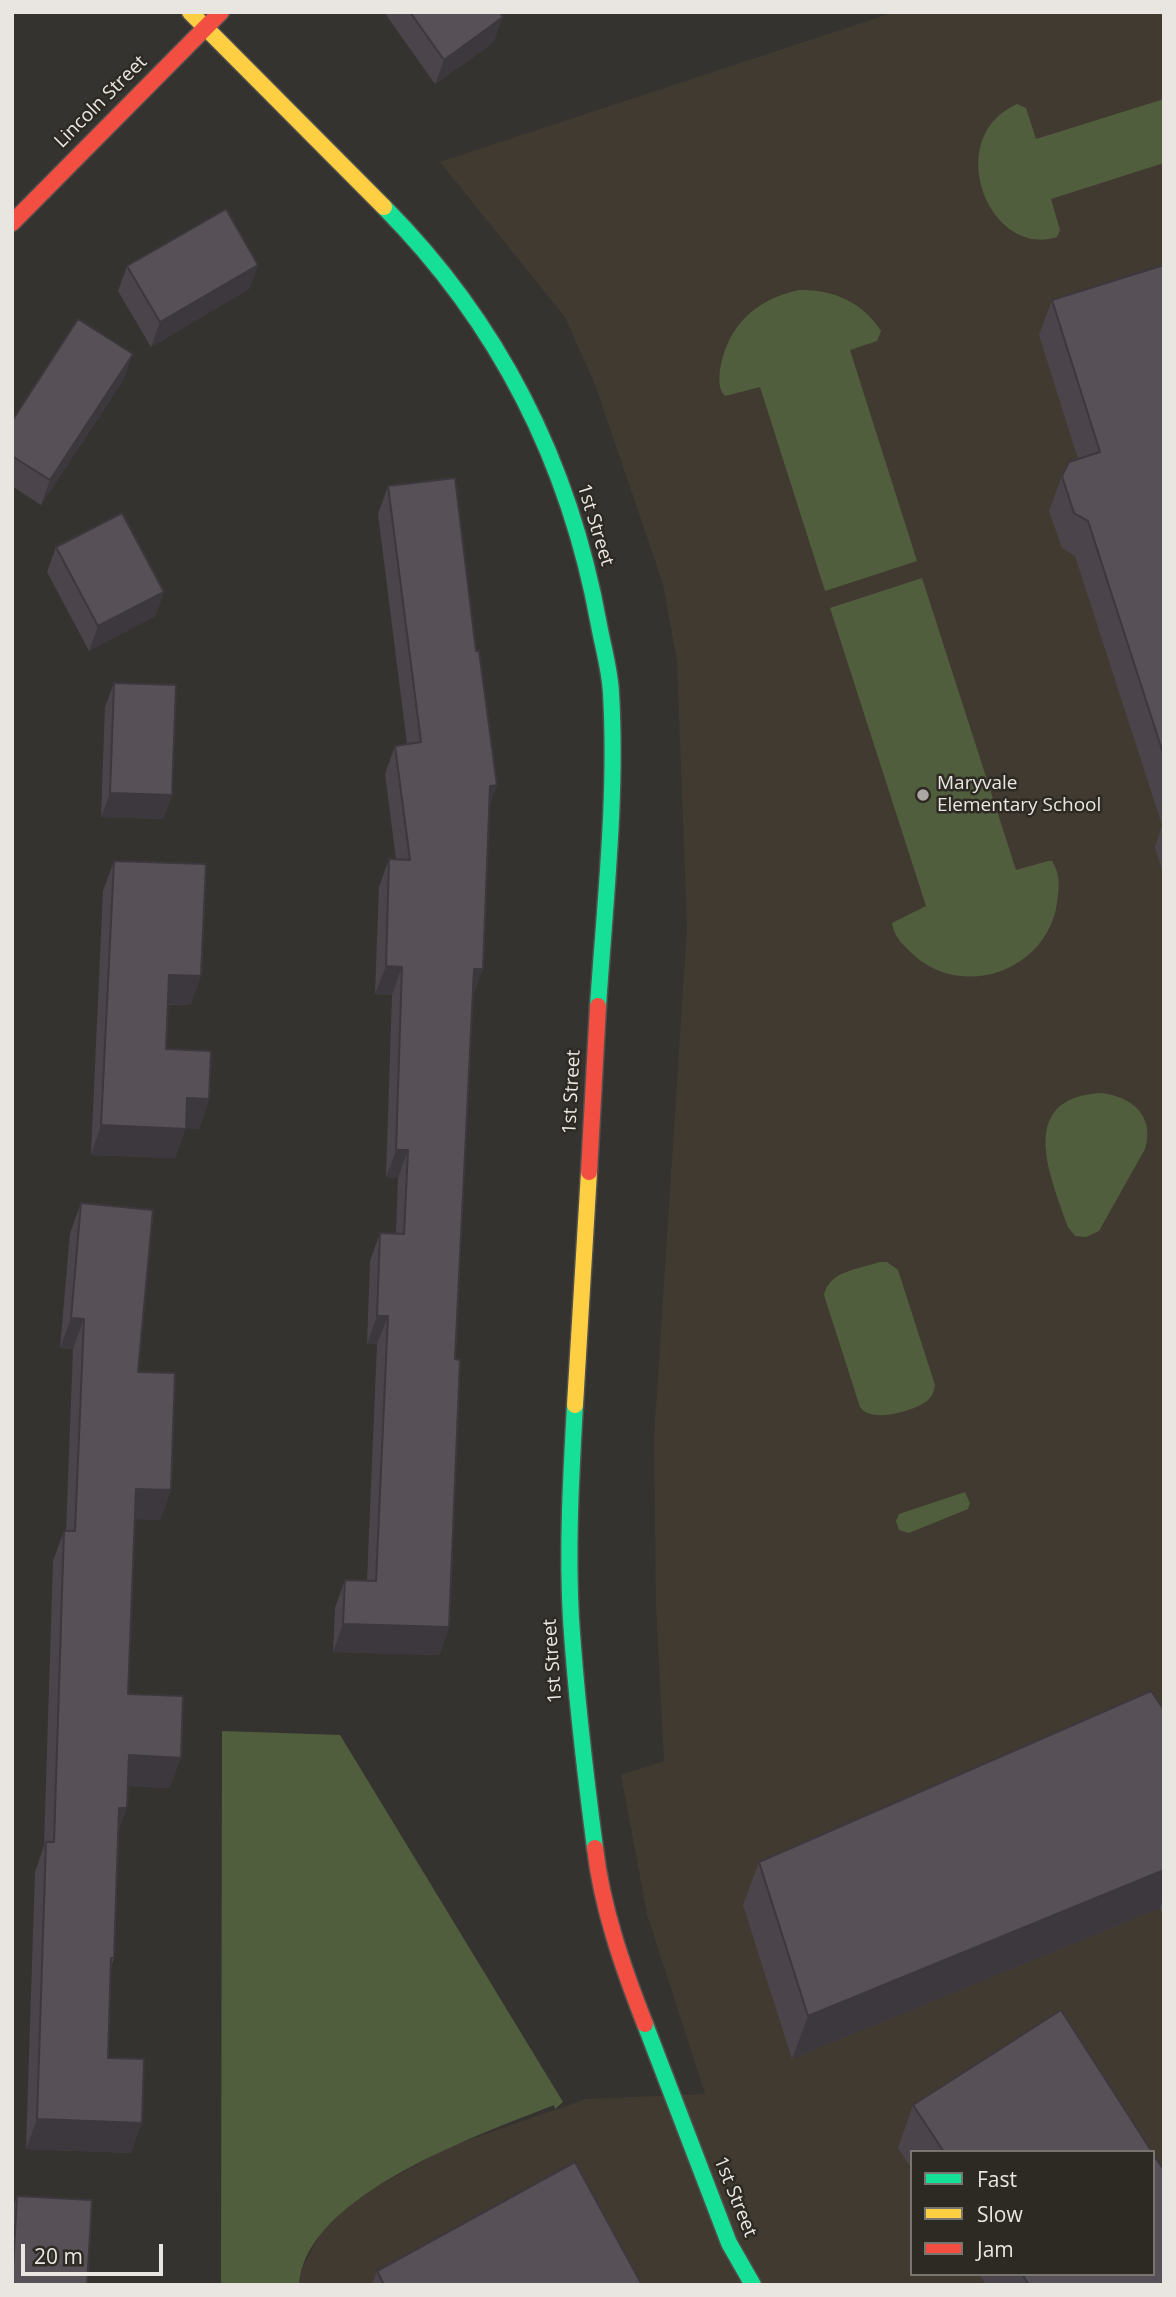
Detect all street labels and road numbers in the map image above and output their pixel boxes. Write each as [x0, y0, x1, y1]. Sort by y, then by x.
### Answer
street label: Lincoln Street [50, 51, 152, 153]
street label: 1st Street [572, 481, 618, 569]
street label: 1st Street [558, 1049, 586, 1135]
street label: 1st Street [539, 1618, 567, 1704]
street label: 1st Street [709, 2153, 761, 2241]

